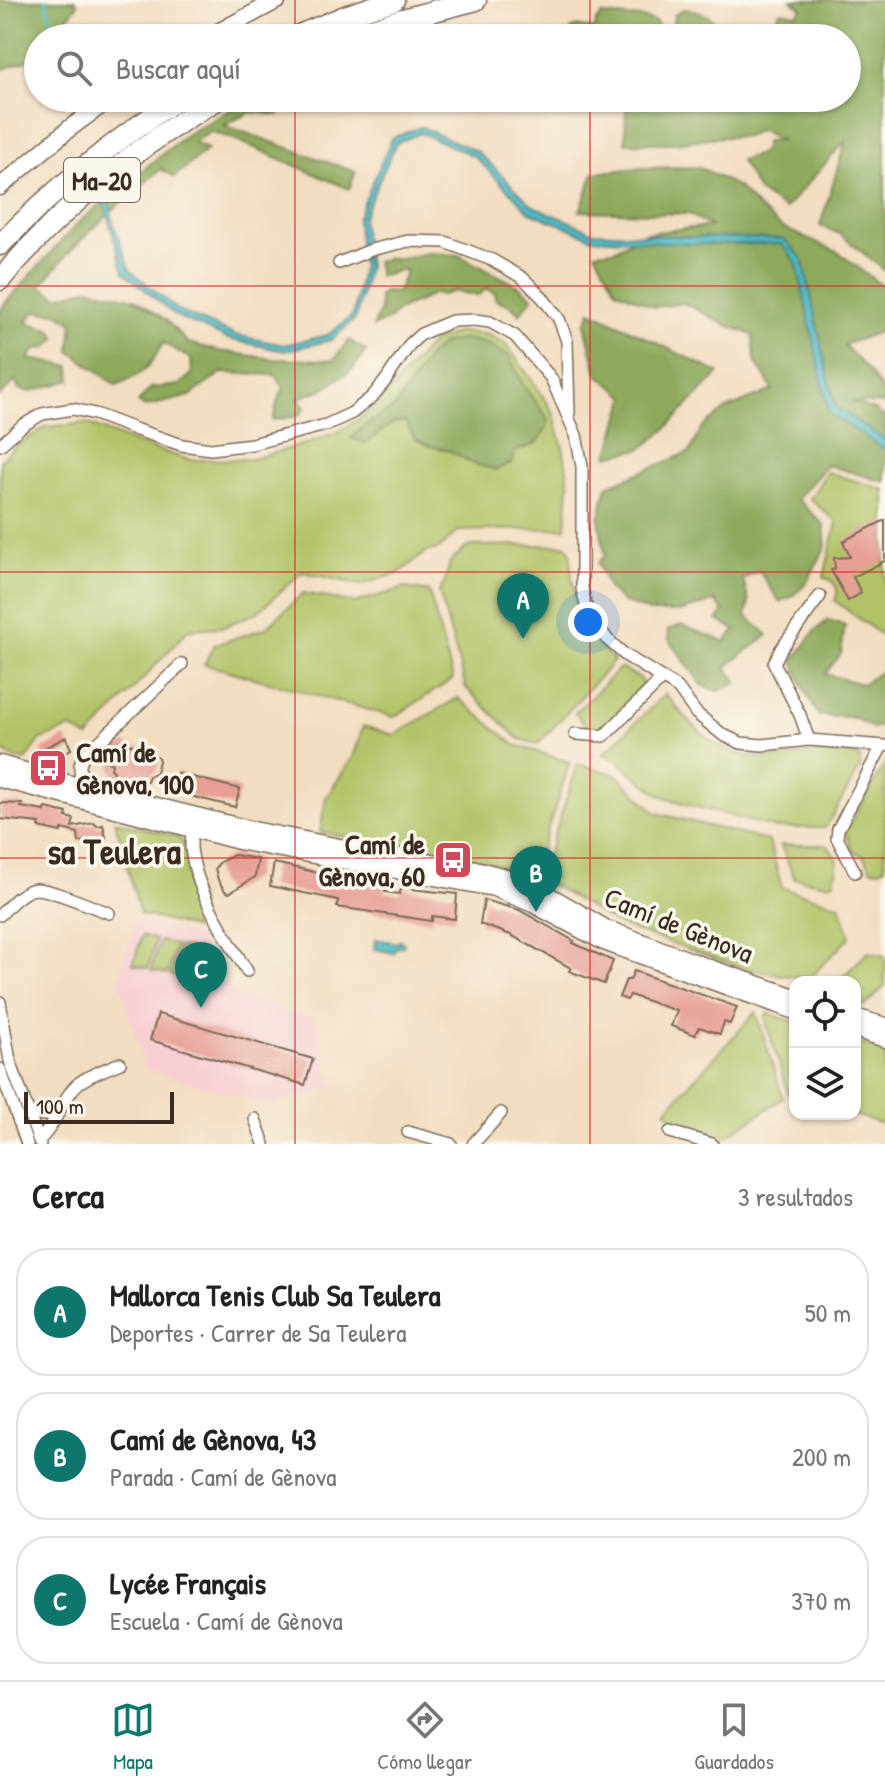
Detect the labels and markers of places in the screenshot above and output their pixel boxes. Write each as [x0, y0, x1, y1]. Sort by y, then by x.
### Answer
pin: A [497, 573, 549, 639]
place label: Camí de Gènova, 100 [76, 733, 195, 803]
bus stop icon: Camí de Gènova, 100 [27, 747, 69, 789]
place label: Camí de Gènova, 60 [318, 825, 426, 895]
bus stop icon: Camí de Gènova, 60 [432, 839, 474, 881]
pin: B [510, 846, 562, 912]
pin: C [175, 942, 227, 1008]

